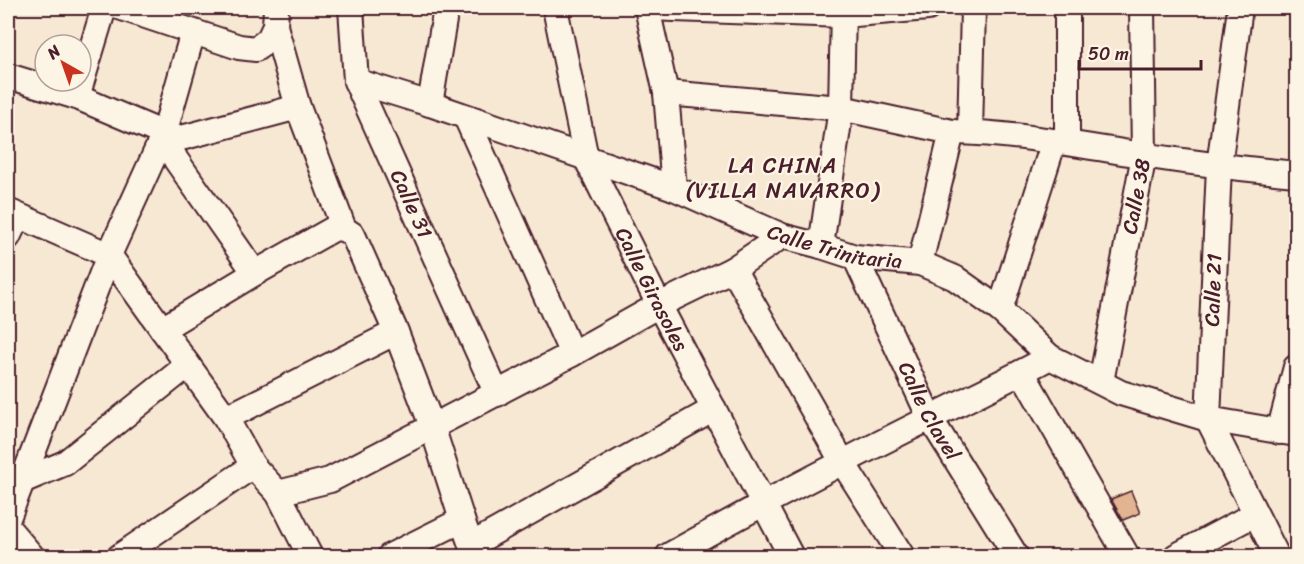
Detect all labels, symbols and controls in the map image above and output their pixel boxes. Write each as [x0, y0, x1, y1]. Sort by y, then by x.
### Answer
north arrow [33, 33, 93, 93]
scale bar [1079, 33, 1200, 71]
text: N [39, 37, 68, 67]
text: 50 m [1088, 38, 1129, 70]
district label: LA CHINA (VILLA NAVARRO) [685, 146, 881, 210]
street label: Calle 38 [1110, 155, 1162, 237]
street label: Calle 31 [379, 163, 444, 245]
street label: Calle Trinitaria [761, 213, 904, 280]
street label: Calle Girasoles [604, 221, 699, 359]
street label: Calle 21 [1193, 253, 1233, 327]
street label: Calle Clavel [887, 355, 972, 469]

